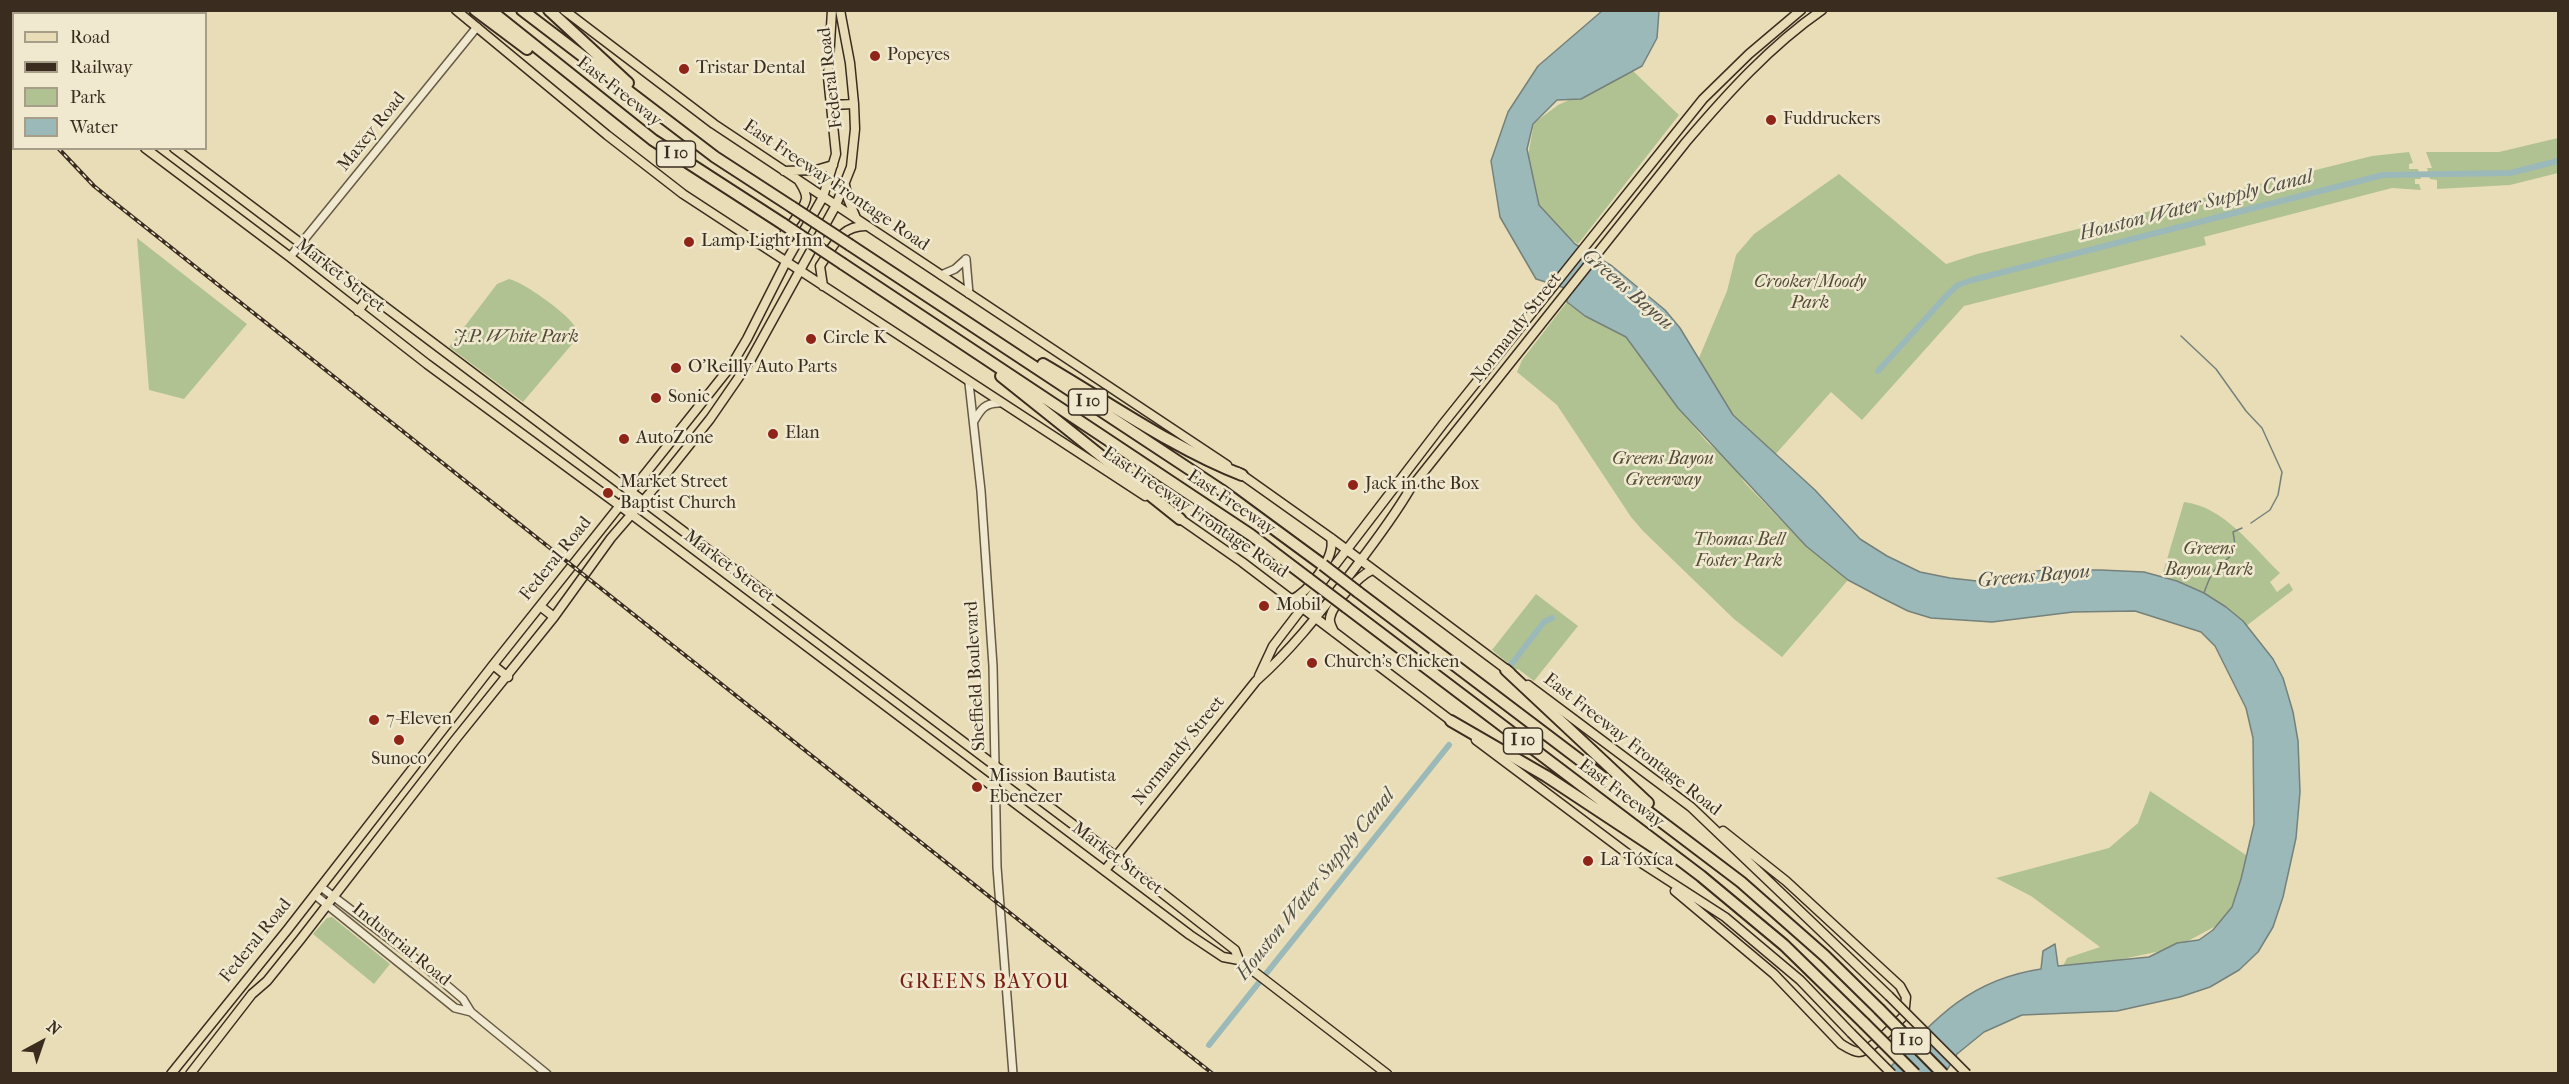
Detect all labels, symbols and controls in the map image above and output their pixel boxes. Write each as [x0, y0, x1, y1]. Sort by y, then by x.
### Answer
legend [12, 12, 207, 150]
street label: Federal Road [814, 26, 848, 130]
text: Road [70, 27, 110, 48]
place label: Popeyes [887, 45, 950, 67]
marker: Popeyes [868, 49, 882, 63]
street label: East Freeway [572, 52, 666, 132]
text: Railway [70, 57, 133, 78]
place label: Tristar Dental [696, 58, 805, 80]
marker: Tristar Dental [677, 62, 691, 76]
text: Park [70, 87, 106, 108]
street label: Maxey Road [333, 88, 411, 176]
place label: Fuddruckers [1783, 109, 1880, 131]
marker: Fuddruckers [1764, 113, 1778, 127]
street label: East Freeway Frontage Road [739, 116, 933, 256]
text: Water [70, 117, 118, 138]
road number: I 10 [656, 141, 696, 167]
water label: Houston Water Supply Canal [2077, 165, 2315, 247]
place label: Lamp Light Inn [701, 231, 823, 253]
street label: Market Street [291, 234, 389, 318]
marker: Lamp Light Inn [682, 235, 696, 249]
water label: Greens Bayou [1576, 244, 1678, 336]
street label: Normandy Street [1467, 268, 1567, 388]
park label: Crooker/Moody Park [1754, 272, 1866, 314]
park label: J.P. White Park [453, 327, 579, 349]
place label: Circle K [823, 328, 886, 350]
marker: Circle K [804, 332, 818, 346]
place label: O'Reilly Auto Parts [688, 357, 837, 379]
marker: O'Reilly Auto Parts [669, 361, 683, 375]
place label: Sonic [668, 387, 710, 409]
road number: I 10 [1068, 389, 1108, 415]
marker: Sonic [649, 391, 663, 405]
place label: Elan [785, 423, 820, 445]
marker: Elan [766, 427, 780, 441]
place label: AutoZone [636, 428, 713, 450]
marker: AutoZone [617, 432, 631, 446]
street label: East Freeway Frontage Road [1098, 443, 1292, 583]
park label: Greens Bayou Greenway [1612, 449, 1714, 492]
street label: East Freeway [1183, 466, 1279, 540]
place label: Market Street Baptist Church [620, 472, 736, 514]
place label: Jack in the Box [1365, 474, 1479, 496]
marker: Jack in the Box [1346, 478, 1360, 492]
marker: Market Street Baptist Church [601, 486, 615, 500]
street label: Federal Road [515, 513, 597, 605]
street label: Market Street [679, 526, 779, 608]
park label: Thomas Bell Foster Park [1693, 530, 1785, 572]
park label: Greens Bayou Park [2165, 539, 2253, 582]
water label: Greens Bayou [1977, 560, 2091, 594]
place label: Mobil [1276, 595, 1321, 617]
marker: Mobil [1257, 599, 1271, 613]
street label: Sheffield Boulevard [961, 600, 991, 752]
place label: Church's Chicken [1324, 652, 1460, 674]
marker: Church's Chicken [1305, 656, 1319, 670]
street label: East Freeway Frontage Road [1539, 669, 1725, 821]
street label: Normandy Street [1128, 692, 1230, 810]
place label: 7-Eleven [386, 709, 452, 731]
marker: 7-Eleven [367, 713, 381, 727]
road number: I 10 [1504, 728, 1543, 754]
marker: Sunoco [392, 733, 406, 747]
place label: Sunoco [371, 749, 427, 771]
street label: East Freeway [1574, 755, 1668, 833]
place label: Mission Bautista Ebenezer [989, 766, 1116, 808]
marker: Mission Bautista Ebenezer [970, 780, 984, 794]
water label: Houston Water Supply Canal [1231, 785, 1401, 985]
street label: Market Street [1067, 818, 1167, 900]
place label: La Tóxíca [1600, 850, 1673, 872]
marker: La Tóxíca [1581, 854, 1595, 868]
street label: Federal Road [215, 895, 297, 987]
street label: Industrial Road [347, 899, 455, 991]
district label: GREENS BAYOU [900, 971, 1070, 995]
north arrow [12, 1012, 72, 1072]
text: N [43, 1017, 65, 1039]
road number: I 10 [1892, 1028, 1930, 1054]

